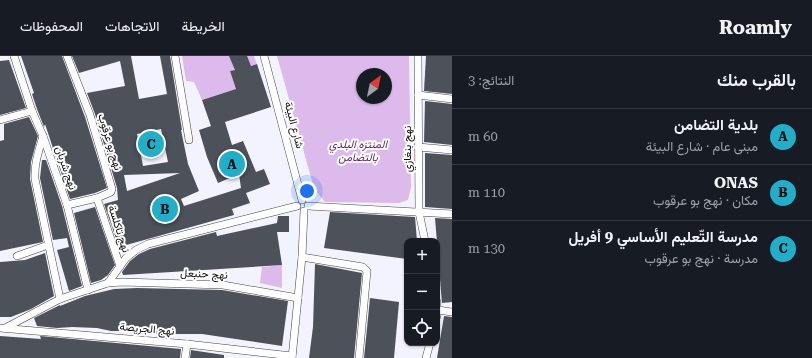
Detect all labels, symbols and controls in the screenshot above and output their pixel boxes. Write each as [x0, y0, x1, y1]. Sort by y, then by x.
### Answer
text: Roamly [719, 16, 792, 39]
text: المحفوظات [20, 18, 83, 34]
text: الاتجاهات [105, 18, 159, 34]
text: الخريطة [181, 18, 225, 34]
north arrow [356, 68, 392, 104]
text: بالقرب منك [717, 70, 796, 90]
text: النتائج: 3 [468, 73, 514, 88]
street label: شارع البيئة [281, 100, 307, 150]
street label: نهج بو عرقوب [94, 112, 125, 172]
text: بلدية التضامن [674, 116, 758, 134]
street label: نهج بنغازي [401, 126, 417, 172]
pin: C [138, 129, 164, 159]
text: 60 m [468, 129, 498, 144]
text: A [778, 129, 788, 144]
park label: المنتزه البلدي بالتضامن [329, 138, 388, 164]
text: مبنى عام · شارع البيئة [646, 139, 758, 154]
street label: نهج شربان [52, 145, 80, 192]
pin: A [219, 149, 245, 179]
text: ONAS [714, 174, 758, 192]
your location [297, 181, 317, 201]
text: 110 m [468, 185, 505, 200]
text: B [778, 185, 788, 200]
text: مكان · نهج بو عرقوب [653, 193, 758, 208]
pin: B [152, 194, 178, 224]
street label: نهج تاكلسة [104, 204, 133, 255]
text: مدرسة التّعليم الأساسي 9 أفريل [569, 228, 758, 246]
map controls [404, 238, 440, 346]
button: + [404, 238, 440, 274]
text: 130 m [468, 241, 505, 256]
text: C [778, 241, 788, 256]
text: مدرسة · نهج بو عرقوب [645, 251, 758, 266]
street label: نهج حنبعل [180, 266, 228, 283]
button: − [404, 274, 440, 310]
button: locate [404, 310, 440, 346]
street label: نهج الجريصة [119, 320, 175, 339]

